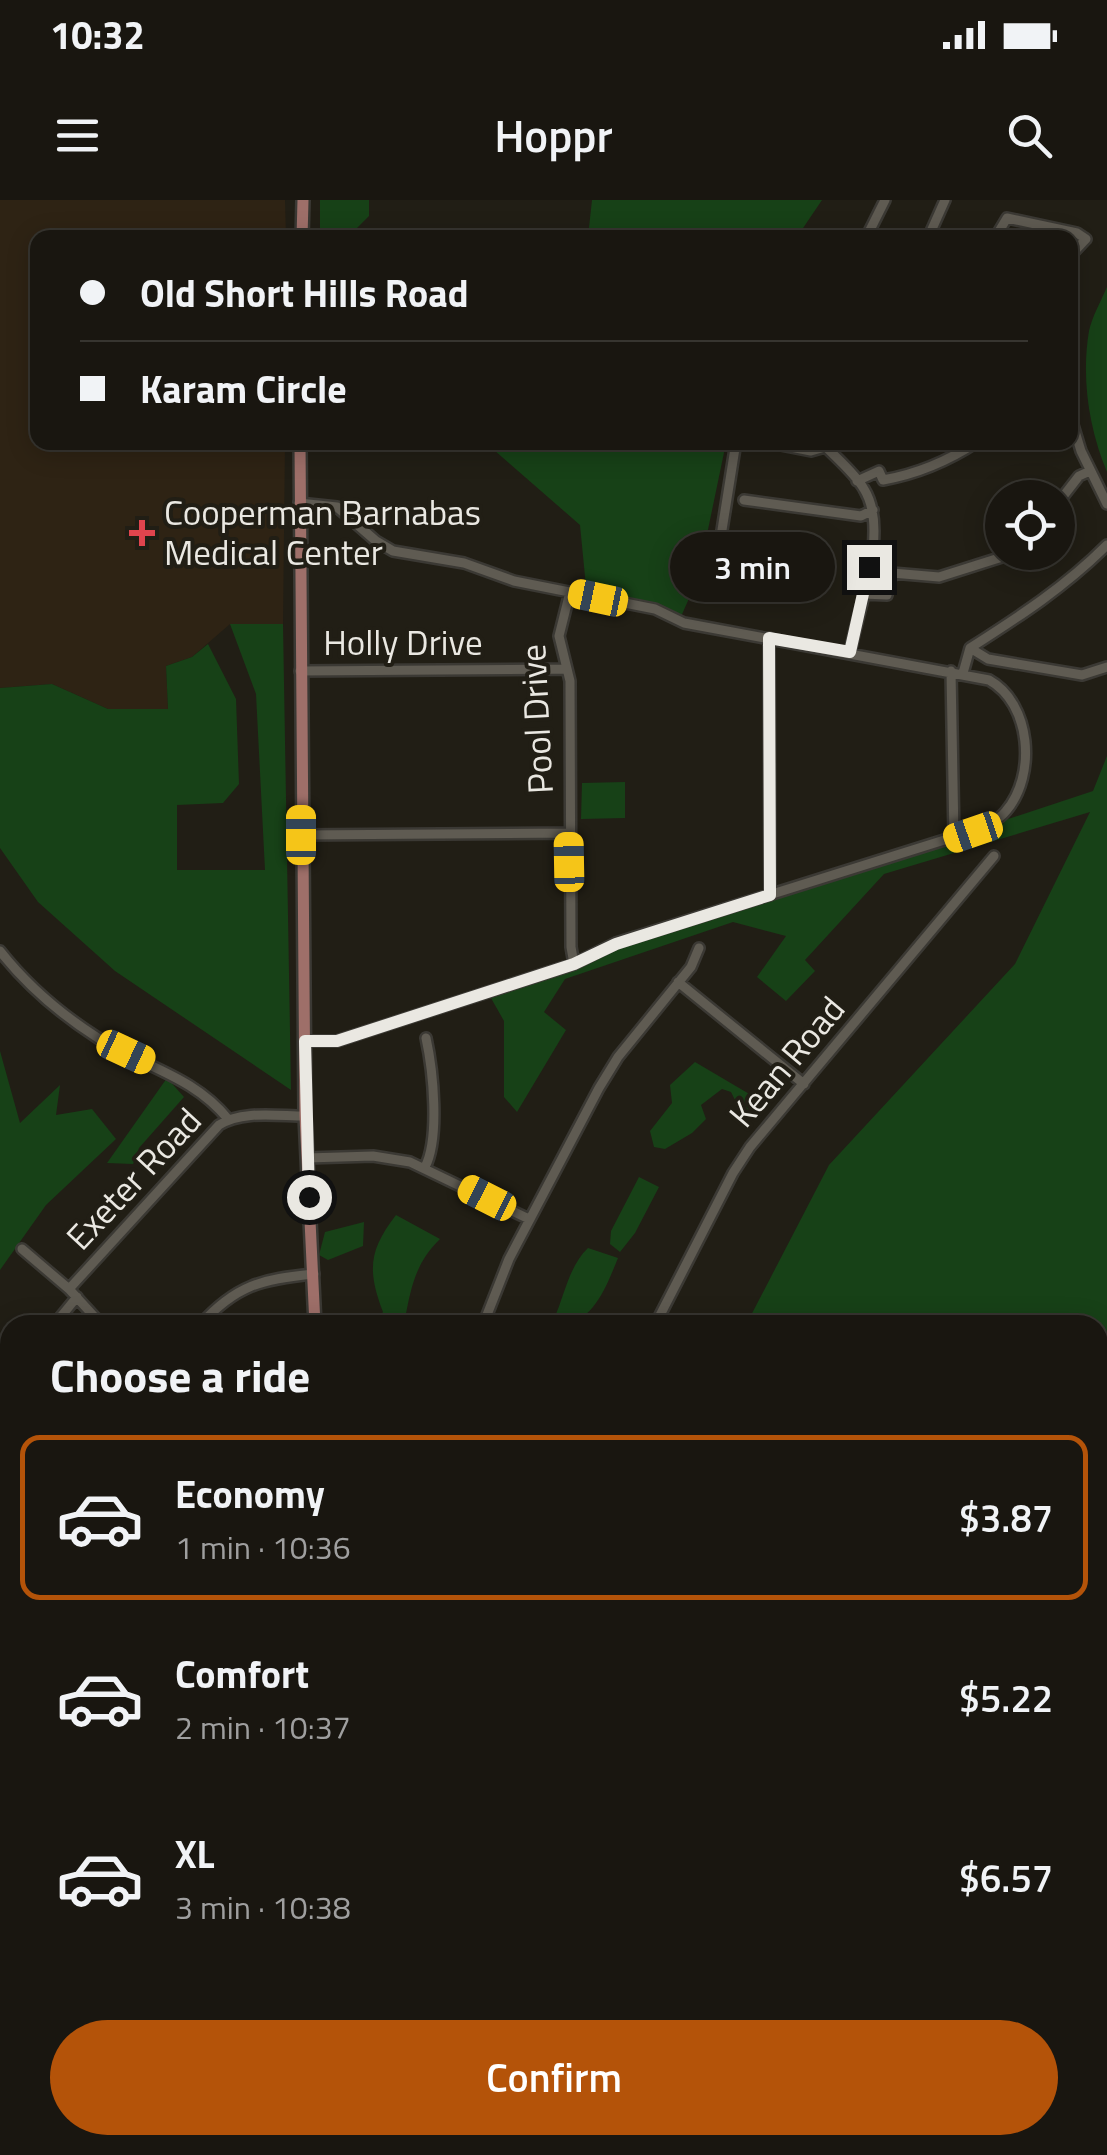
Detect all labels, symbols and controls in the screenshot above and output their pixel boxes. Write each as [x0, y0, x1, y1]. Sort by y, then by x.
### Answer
text: 10:32 [50, 6, 145, 64]
text: Hoppr [494, 101, 613, 169]
icon: menu [50, 108, 105, 163]
icon: search [1002, 108, 1057, 163]
text: Old Short Hills Road [140, 264, 469, 322]
text: Karam Circle [140, 360, 347, 418]
map controls [985, 480, 1075, 570]
button: locate [985, 480, 1075, 570]
place label: Cooperman Barnabas Medical Center [164, 485, 481, 579]
marker: Cooperman Barnabas Medical Center [129, 520, 155, 546]
callout: 3 min [669, 532, 834, 602]
text: 3 min [714, 543, 791, 591]
route end [847, 545, 892, 590]
car [566, 577, 630, 619]
street label: Holly Drive [323, 615, 483, 669]
street label: Pool Drive [505, 643, 567, 795]
car [286, 805, 316, 865]
car [940, 808, 1006, 856]
car [553, 832, 585, 892]
street label: Kean Road [715, 984, 857, 1139]
car [92, 1026, 160, 1078]
street label: Exeter Road [53, 1095, 214, 1262]
car [453, 1171, 521, 1225]
route start [287, 1175, 332, 1220]
text: Choose a ride [50, 1341, 310, 1409]
text: Economy [175, 1465, 325, 1523]
icon: car [55, 1473, 145, 1563]
text: $3.87 [959, 1489, 1053, 1547]
text: 1 min · 10:36 [175, 1523, 351, 1571]
text: Comfort [175, 1645, 309, 1703]
icon: car [55, 1653, 145, 1743]
text: $5.22 [959, 1669, 1053, 1727]
text: 2 min · 10:37 [175, 1703, 351, 1751]
text: XL [175, 1825, 215, 1883]
icon: car [55, 1833, 145, 1923]
text: $6.57 [959, 1849, 1053, 1907]
text: 3 min · 10:38 [175, 1883, 351, 1931]
button: Confirm [50, 2020, 1058, 2135]

